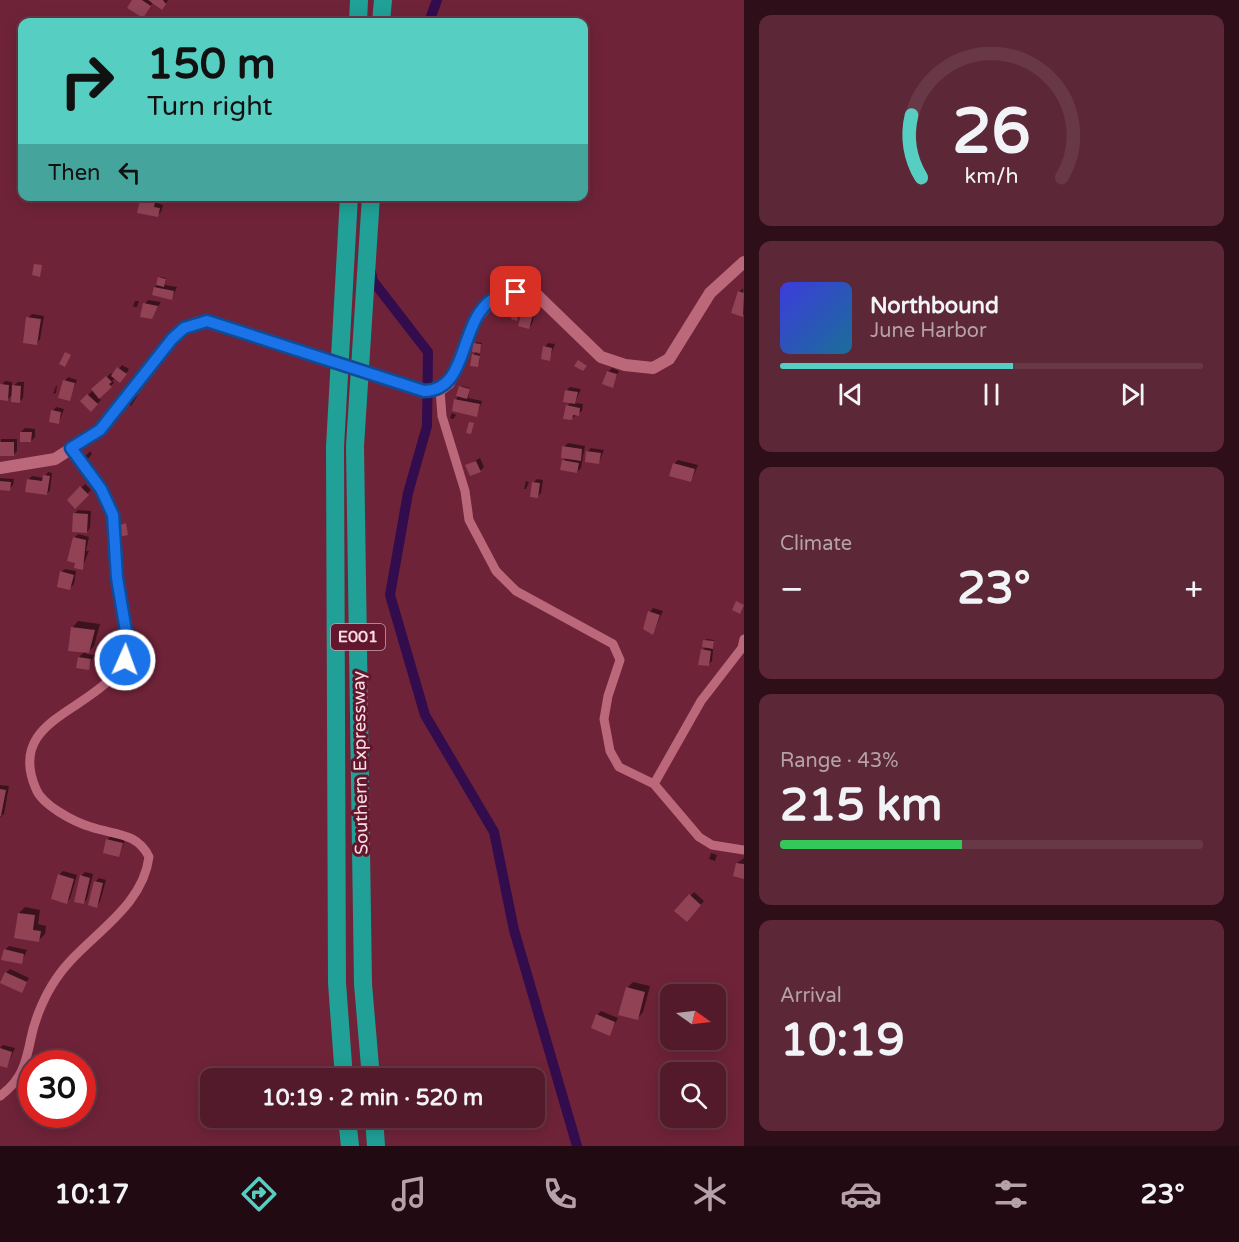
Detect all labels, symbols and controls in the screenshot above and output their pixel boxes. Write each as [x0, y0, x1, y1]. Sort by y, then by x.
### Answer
text: 150 m [147, 39, 276, 90]
icon: right [48, 42, 126, 120]
text: Turn right [147, 90, 273, 123]
text: 26 [952, 95, 1031, 170]
icon: left [113, 156, 146, 189]
text: Then [48, 160, 101, 186]
text: km/h [965, 163, 1018, 189]
pin [490, 266, 541, 317]
icon: arrive [499, 275, 532, 308]
text: Northbound [870, 293, 999, 319]
text: June Harbor [870, 319, 987, 343]
icon: previous [834, 378, 867, 411]
icon: pause [975, 378, 1008, 411]
icon: next [1116, 378, 1149, 411]
text: Climate [780, 532, 852, 556]
text: 23° [957, 562, 1031, 616]
text: − [780, 570, 804, 609]
text: + [1184, 570, 1203, 609]
road number: E001 [331, 624, 385, 650]
position arrow [93, 628, 157, 692]
street label: Southern Expressway [347, 671, 373, 855]
text: Range · 43% [780, 749, 899, 773]
text: 215 km [780, 779, 942, 833]
north arrow [660, 984, 726, 1050]
map controls [660, 984, 726, 1128]
text: Arrival [780, 984, 842, 1008]
text: 10:19 [780, 1014, 905, 1068]
speed limit sign: 30 [18, 1050, 96, 1128]
button: search [660, 1062, 726, 1128]
text: 10:19 · 2 min · 520 m [262, 1085, 483, 1111]
icon: directions [238, 1173, 280, 1215]
icon: music [388, 1173, 430, 1215]
icon: phone [539, 1173, 581, 1215]
icon: climate [689, 1173, 731, 1215]
icon: car [840, 1173, 882, 1215]
icon: filters [990, 1173, 1032, 1215]
text: 10:17 [54, 1178, 129, 1211]
text: 23° [1141, 1178, 1185, 1211]

